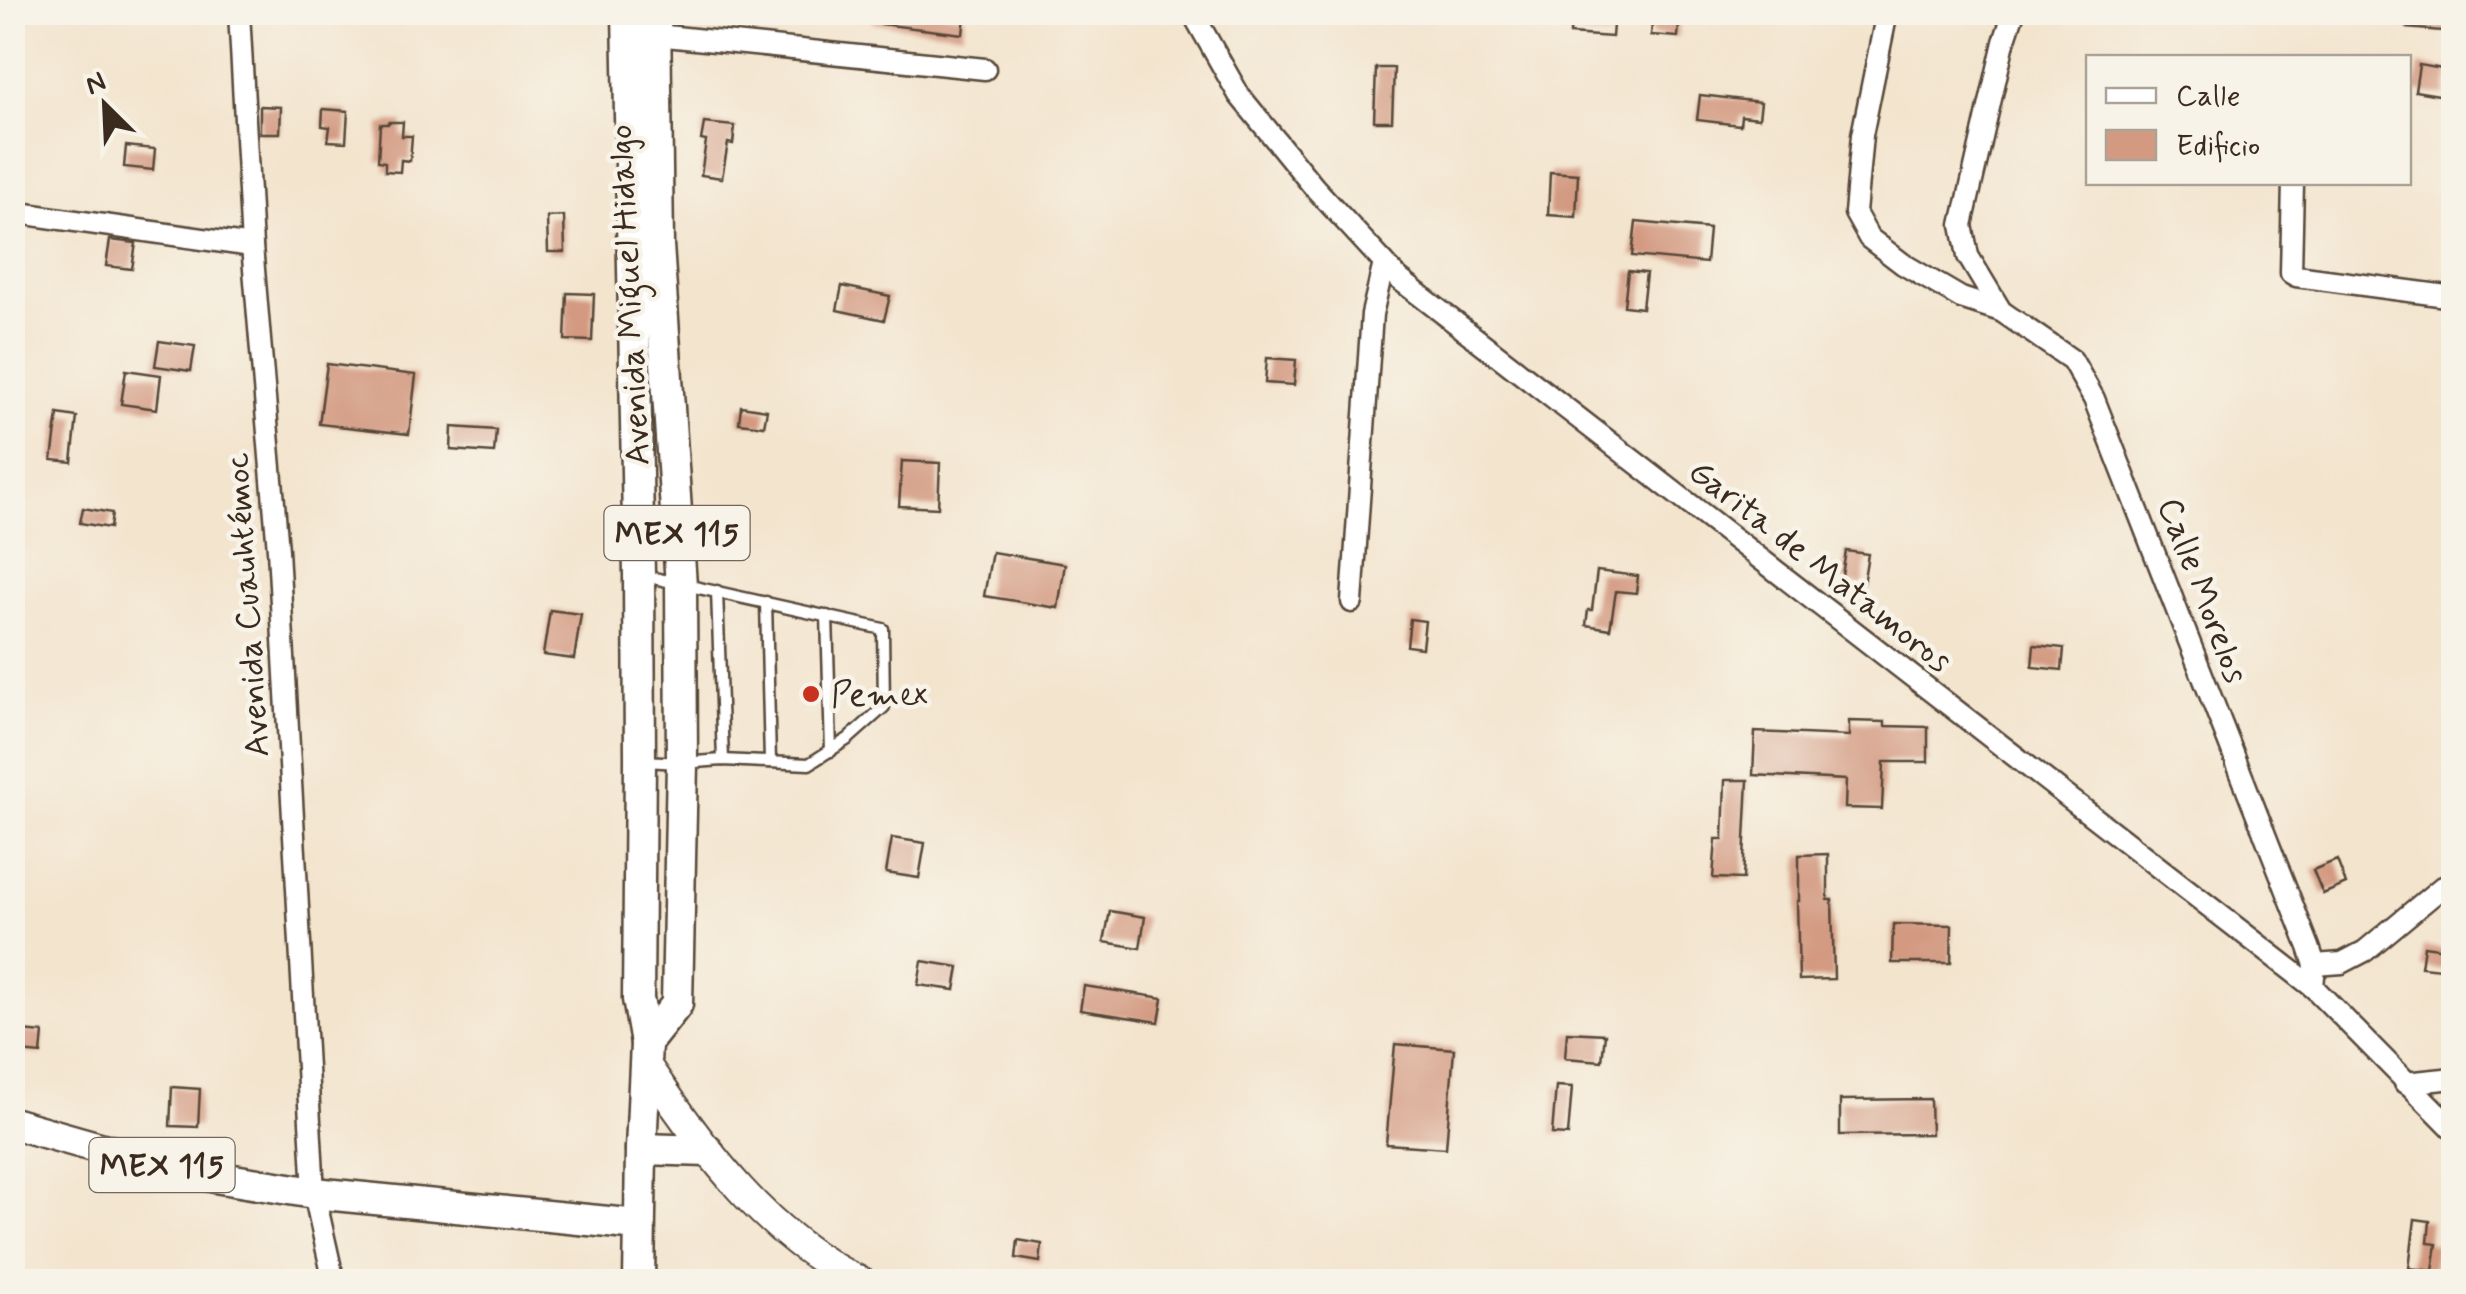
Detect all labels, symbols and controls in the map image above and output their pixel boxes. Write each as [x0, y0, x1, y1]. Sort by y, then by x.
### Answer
north arrow [55, 55, 155, 155]
legend [2086, 55, 2411, 185]
text: N [80, 64, 112, 105]
text: Calle [2176, 77, 2241, 116]
street label: Avenida Miguel Hidalgo [598, 123, 666, 467]
text: Edificio [2176, 127, 2260, 166]
street label: Garita de Matamoros [1678, 449, 1961, 684]
street label: Avenida Cuauhtémoc [214, 451, 282, 759]
street label: Calle Morelos [2146, 491, 2259, 690]
road number: MEX 115 [604, 506, 750, 560]
place label: Pemex [831, 673, 928, 719]
marker: Pemex [800, 683, 822, 705]
road number: MEX 115 [90, 1138, 234, 1192]

